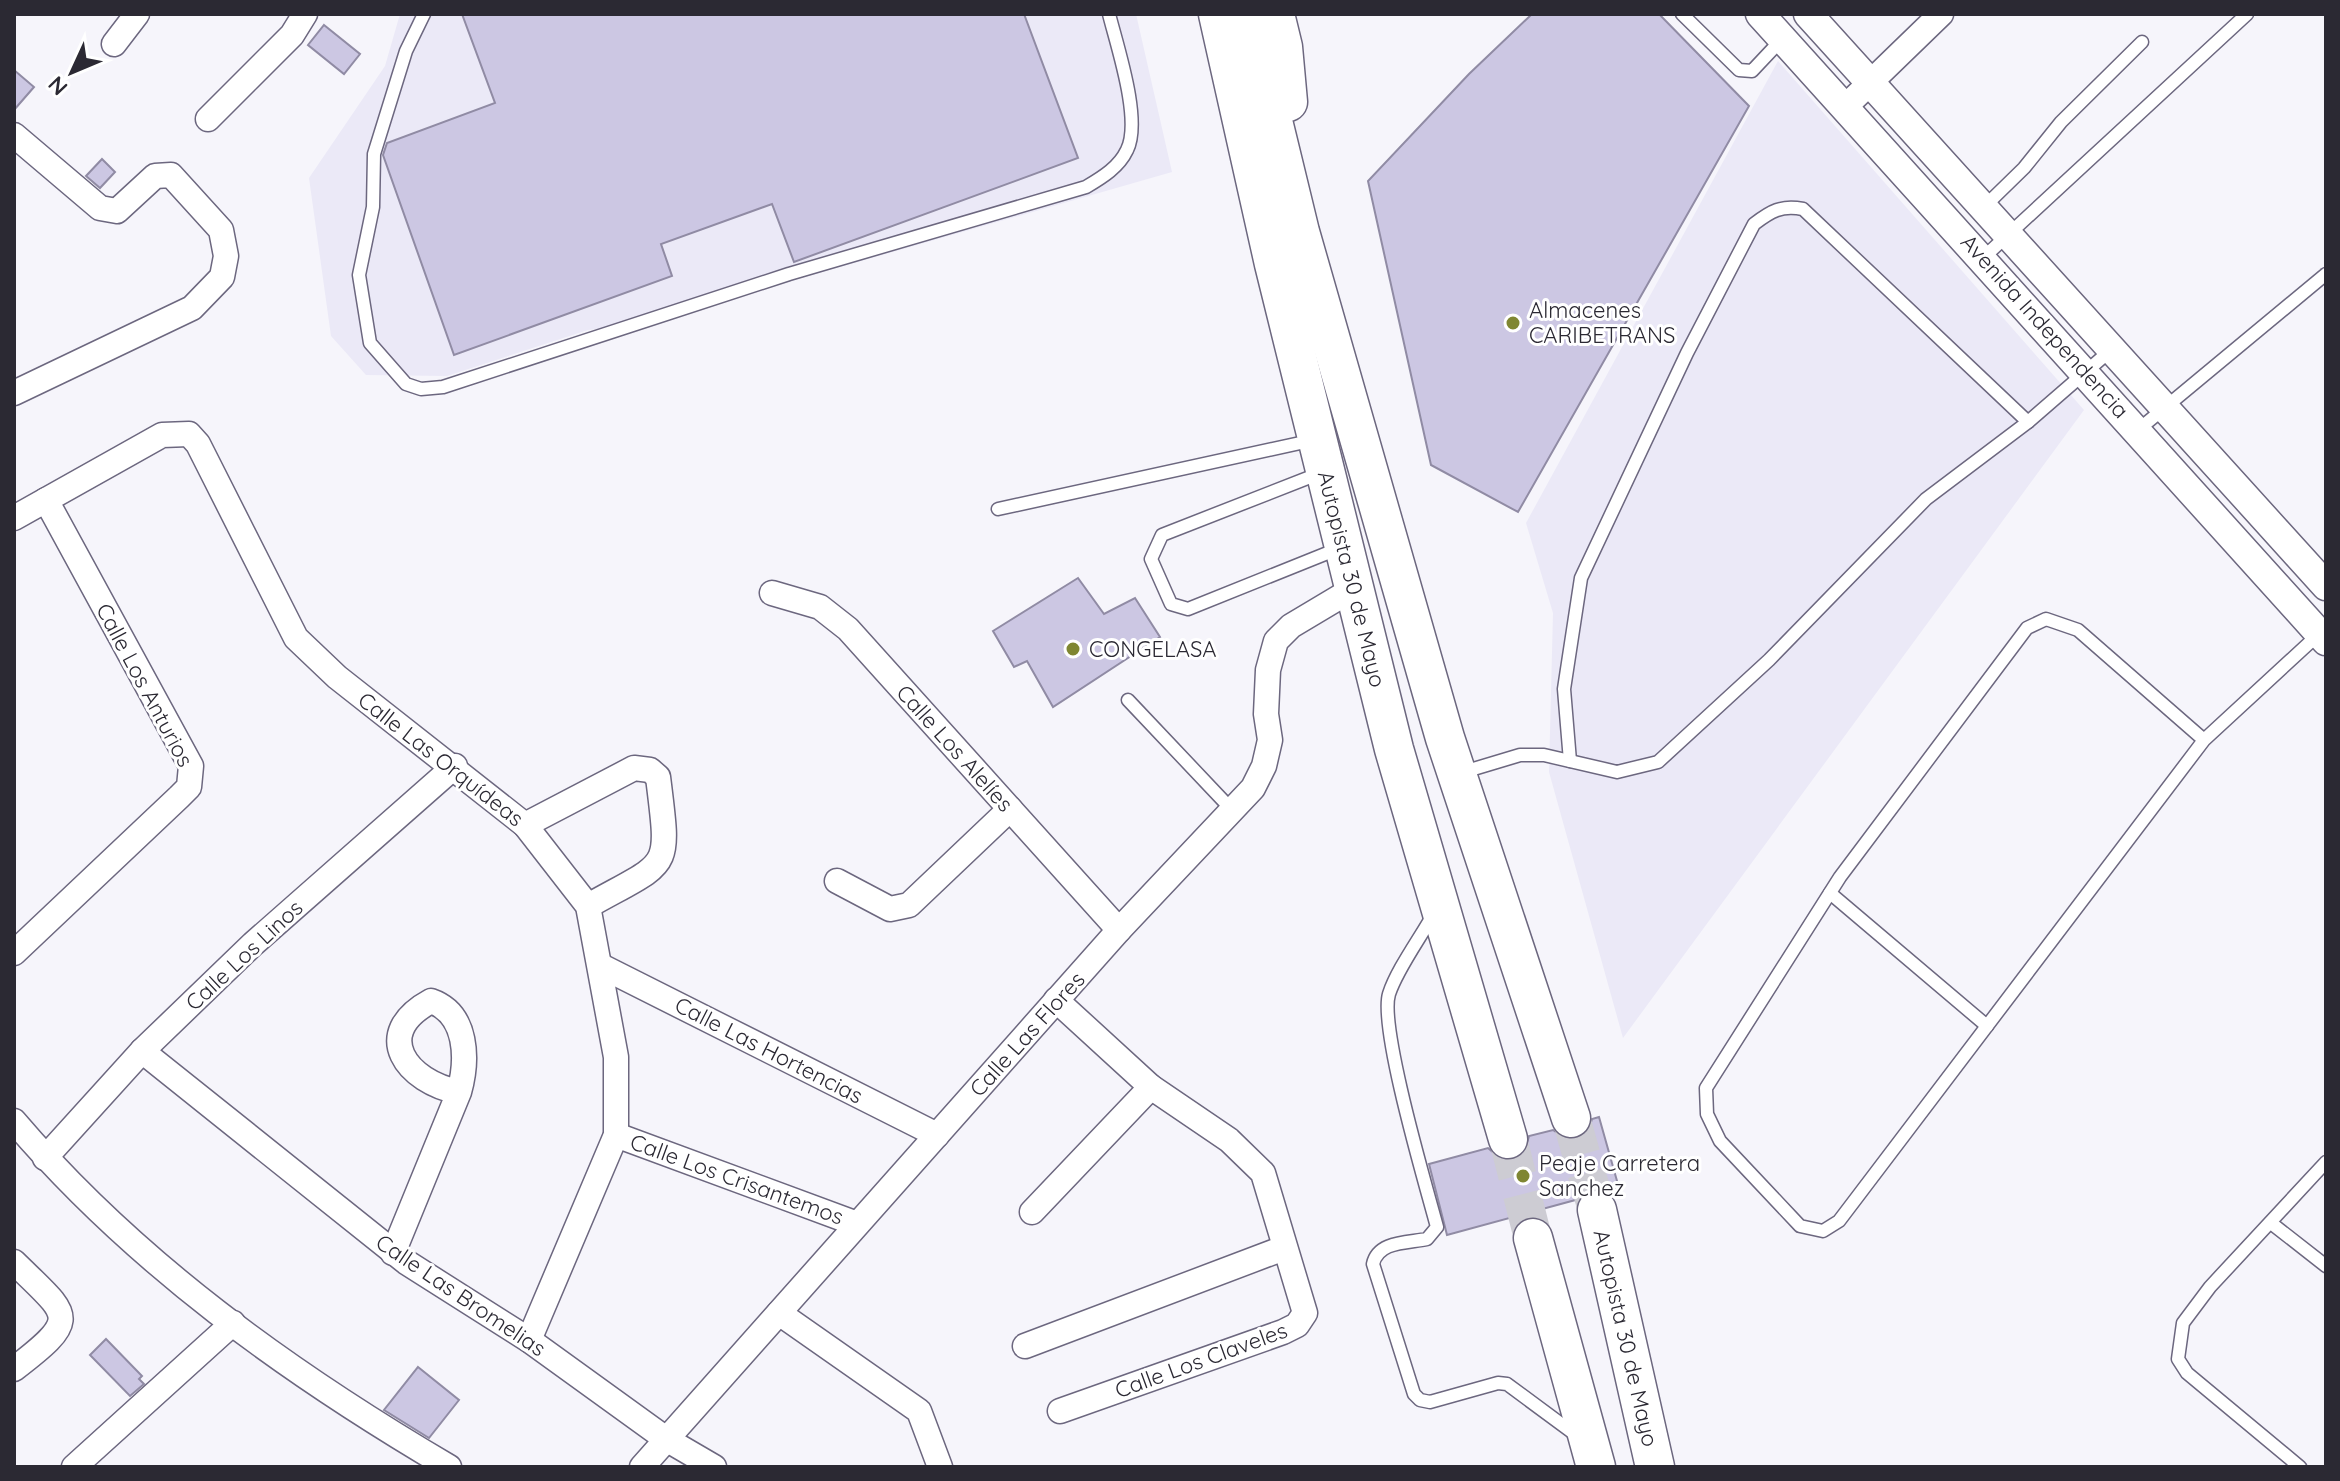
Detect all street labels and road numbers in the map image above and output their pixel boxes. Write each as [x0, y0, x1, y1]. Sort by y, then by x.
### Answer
street label: Avenida Independencia [1955, 228, 2135, 424]
street label: Autopista 30 de Mayo [1312, 468, 1392, 690]
street label: Calle Los Anturios [90, 598, 200, 772]
street label: Calle Los Alelíes [891, 679, 1019, 817]
street label: Calle Las Orquídeas [353, 686, 529, 832]
street label: Calle Los Linos [180, 894, 308, 1016]
street label: Calle Las Flores [963, 966, 1091, 1102]
street label: Calle Las Hortencias [670, 990, 868, 1110]
street label: Calle Los Crisantemos [627, 1127, 847, 1231]
street label: Autopista 30 de Mayo [1587, 1227, 1665, 1449]
street label: Calle Las Bromelias [371, 1228, 551, 1362]
street label: Calle Los Claveles [1111, 1316, 1291, 1404]

